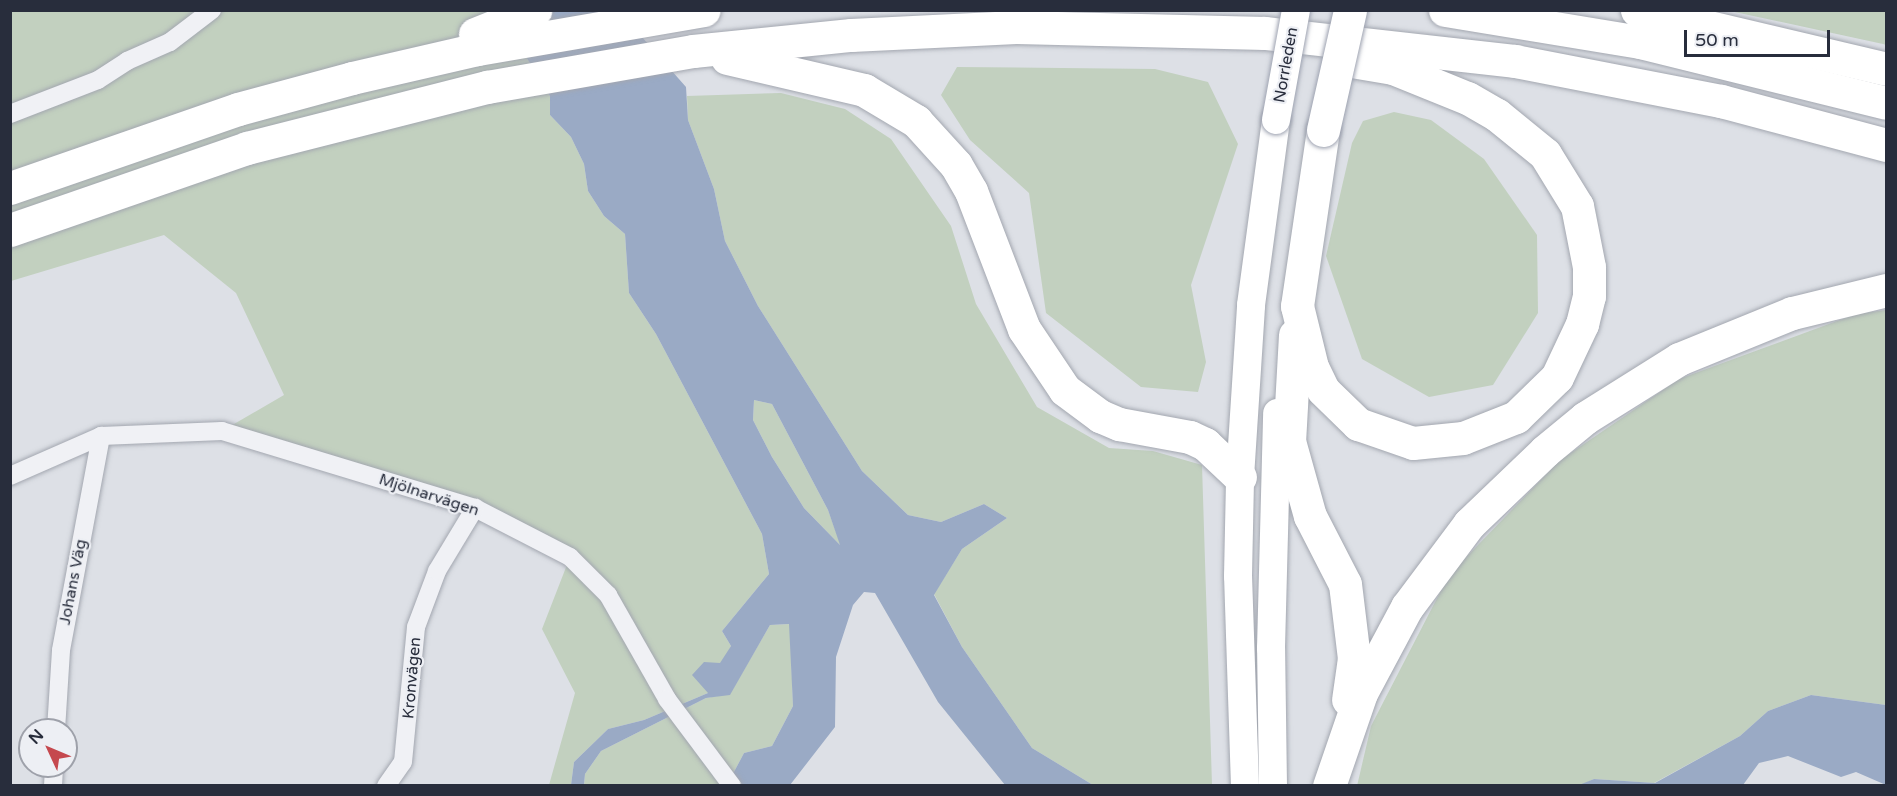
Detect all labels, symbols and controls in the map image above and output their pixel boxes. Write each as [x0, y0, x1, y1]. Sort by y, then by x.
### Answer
scale bar [1687, 18, 1832, 56]
street label: Norrleden [1270, 26, 1302, 104]
text: 50 m [1695, 29, 1739, 51]
street label: Mjölnarvägen [376, 470, 482, 520]
street label: Johans Väg [55, 538, 91, 626]
street label: Kronvägen [399, 636, 425, 720]
north arrow [18, 718, 78, 778]
text: N [25, 725, 48, 748]

